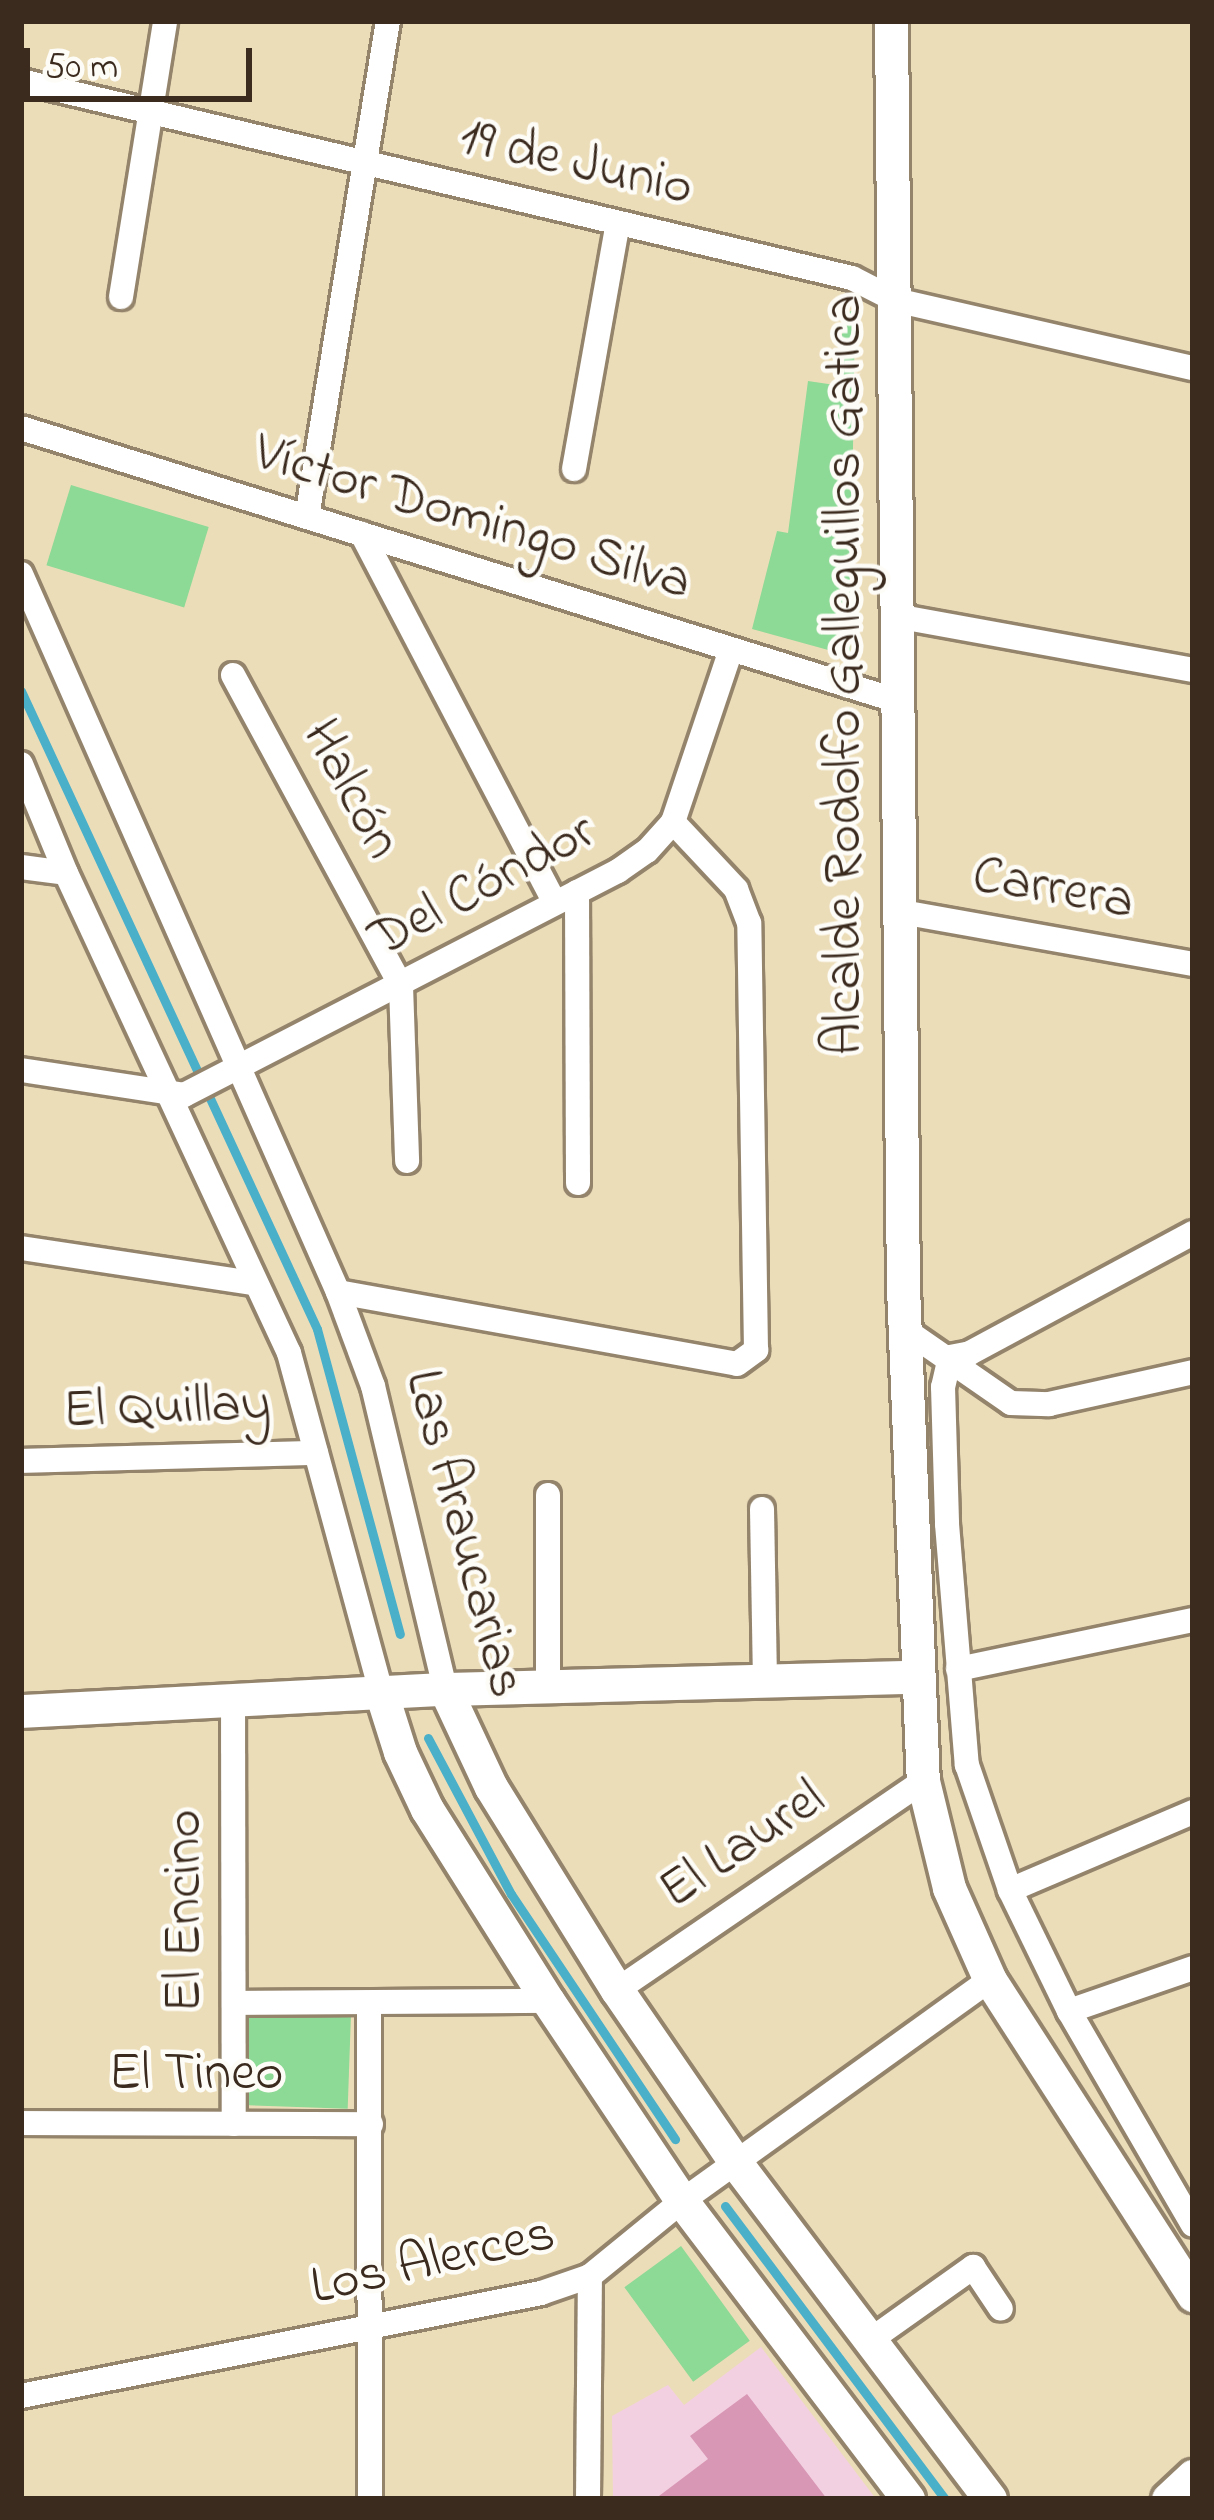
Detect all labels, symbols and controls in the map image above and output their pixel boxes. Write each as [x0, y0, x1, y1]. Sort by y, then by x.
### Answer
scale bar [30, 24, 258, 98]
text: 50 m [45, 42, 118, 95]
street label: 19 de Junio [454, 106, 698, 222]
street label: Alcalde Rodolfo Galleguillos Gatica [814, 294, 878, 1056]
street label: Víctor Domingo Silva [246, 422, 698, 616]
street label: Halcón [287, 709, 413, 871]
street label: Del Cóndor [359, 801, 607, 973]
street label: Carrera [967, 844, 1139, 936]
street label: Las Araucarias [388, 1363, 538, 1705]
street label: El Quillay [62, 1373, 272, 1445]
street label: El Laurel [648, 1767, 838, 1925]
street label: El Encino [154, 1809, 218, 2013]
street label: El Tineo [109, 2043, 283, 2107]
street label: Los Alerces [305, 2203, 561, 2321]

